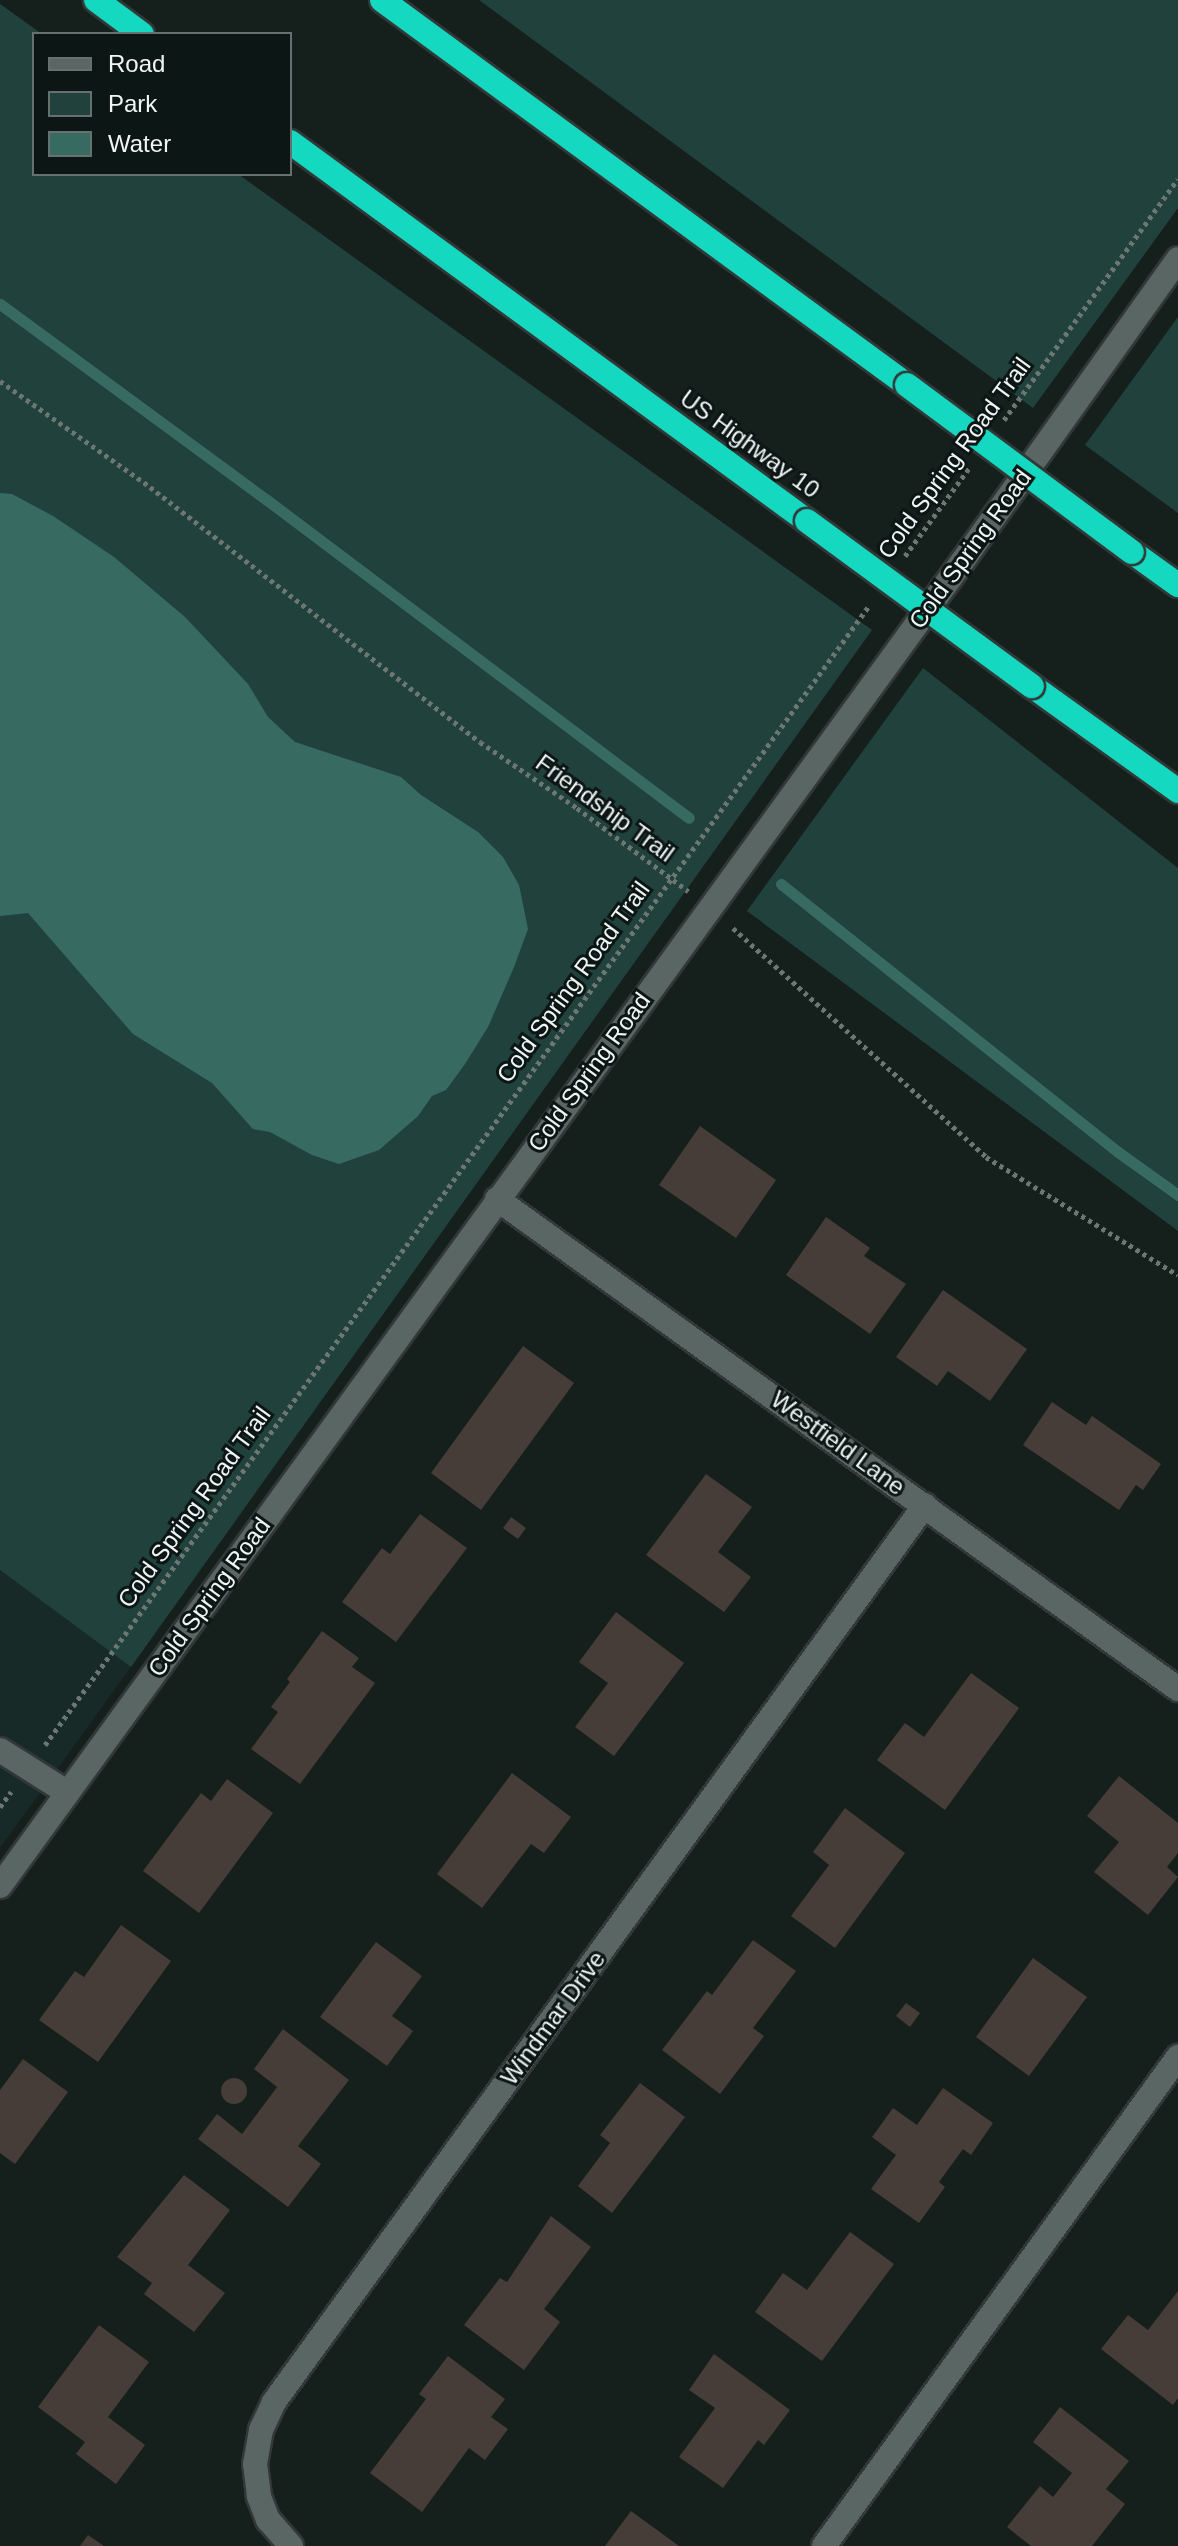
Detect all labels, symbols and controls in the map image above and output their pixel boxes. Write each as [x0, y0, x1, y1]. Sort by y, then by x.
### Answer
legend [32, 32, 292, 176]
text: Road [108, 50, 165, 77]
text: Park [108, 90, 157, 117]
text: Water [108, 130, 171, 157]
street label: Cold Spring Road Trail [871, 352, 1037, 564]
street label: US Highway 10 [675, 384, 825, 504]
street label: Cold Spring Road [903, 464, 1037, 634]
street label: Friendship Trail [530, 748, 680, 868]
street label: Cold Spring Road Trail [490, 876, 656, 1088]
street label: Cold Spring Road [522, 987, 656, 1157]
street label: Westfield Lane [765, 1385, 911, 1501]
street label: Cold Spring Road Trail [111, 1401, 277, 1613]
street label: Cold Spring Road [142, 1512, 276, 1682]
street label: Windmar Drive [495, 1945, 611, 2091]

